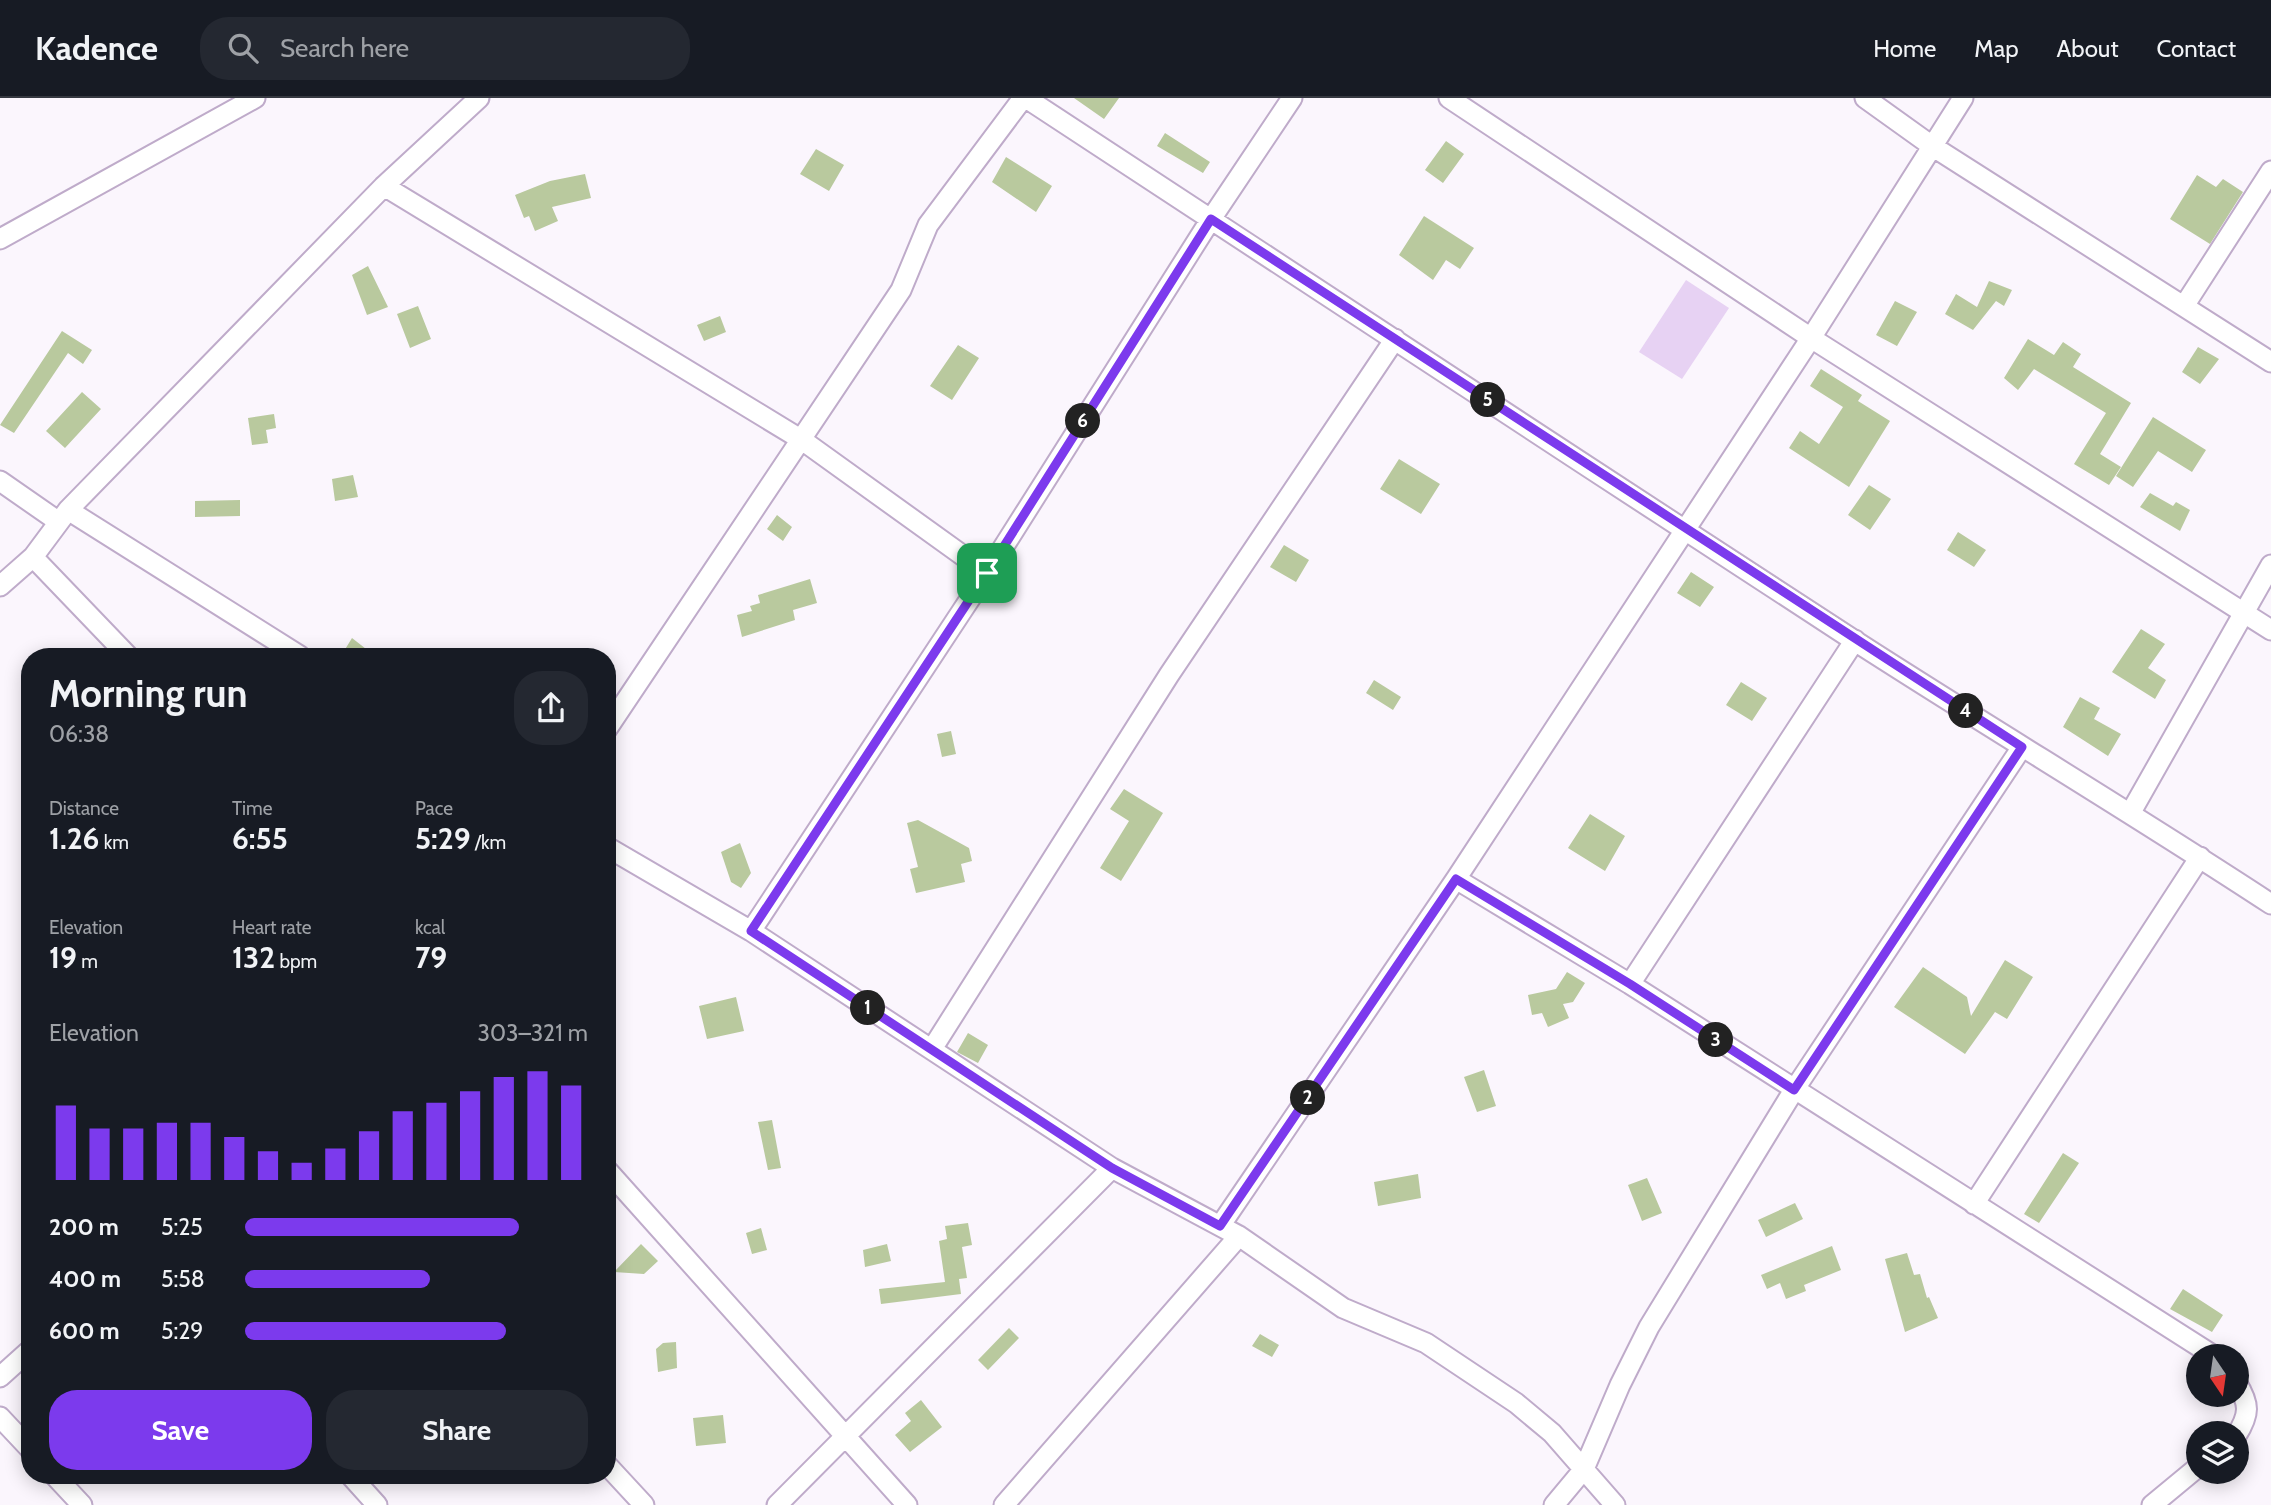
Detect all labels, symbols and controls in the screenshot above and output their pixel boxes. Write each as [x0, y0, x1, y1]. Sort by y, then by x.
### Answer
search box [200, 17, 690, 80]
text: Kadence [35, 28, 158, 68]
icon: search [224, 29, 262, 67]
text: Search here [280, 32, 409, 64]
text: Home [1873, 34, 1936, 63]
text: Map [1974, 34, 2019, 63]
text: About [2057, 34, 2119, 63]
text: Contact [2157, 34, 2236, 63]
pin: 5 [1470, 382, 1506, 418]
text: 5 [1482, 388, 1493, 411]
pin: 6 [1066, 404, 1100, 438]
text: 6 [1077, 409, 1088, 432]
pin [957, 543, 1017, 603]
icon: arrive [968, 554, 1006, 592]
text: Morning run [49, 670, 248, 717]
button: share [514, 671, 588, 745]
pin: 4 [1948, 694, 1983, 728]
text: 4 [1960, 699, 1971, 722]
text: 06:38 [49, 720, 109, 748]
text: Distance [49, 797, 119, 820]
text: Time [232, 797, 272, 820]
text: Pace [415, 797, 453, 820]
text: 1.26 [49, 820, 99, 857]
text: 6:55 [232, 820, 288, 857]
text: 5:29 [415, 820, 471, 857]
text: km [99, 831, 129, 854]
text: /km [471, 831, 506, 854]
text: Elevation [49, 916, 123, 939]
text: Heart rate [232, 916, 312, 939]
text: kcal [415, 916, 445, 939]
text: 19 [49, 939, 77, 976]
text: 132 [232, 939, 275, 976]
text: 79 [415, 939, 447, 976]
text: m [77, 950, 98, 973]
text: bpm [275, 950, 317, 973]
pin: 1 [850, 990, 886, 1026]
text: 1 [864, 996, 871, 1019]
text: Elevation [49, 1019, 139, 1047]
text: 303–321 m [478, 1019, 588, 1047]
pin: 3 [1698, 1023, 1734, 1058]
text: 3 [1710, 1028, 1721, 1051]
pin: 2 [1290, 1080, 1326, 1116]
text: 2 [1302, 1086, 1313, 1109]
text: 200 m [49, 1213, 119, 1241]
text: 5:25 [161, 1213, 203, 1241]
text: 400 m [49, 1265, 121, 1293]
text: 5:58 [161, 1265, 205, 1293]
text: 600 m [49, 1317, 120, 1345]
text: 5:29 [161, 1317, 203, 1345]
north arrow [2186, 1344, 2249, 1407]
map controls [2186, 1344, 2249, 1484]
button: Save [49, 1390, 312, 1470]
button: Share [326, 1390, 588, 1470]
button: layers [2186, 1421, 2249, 1484]

